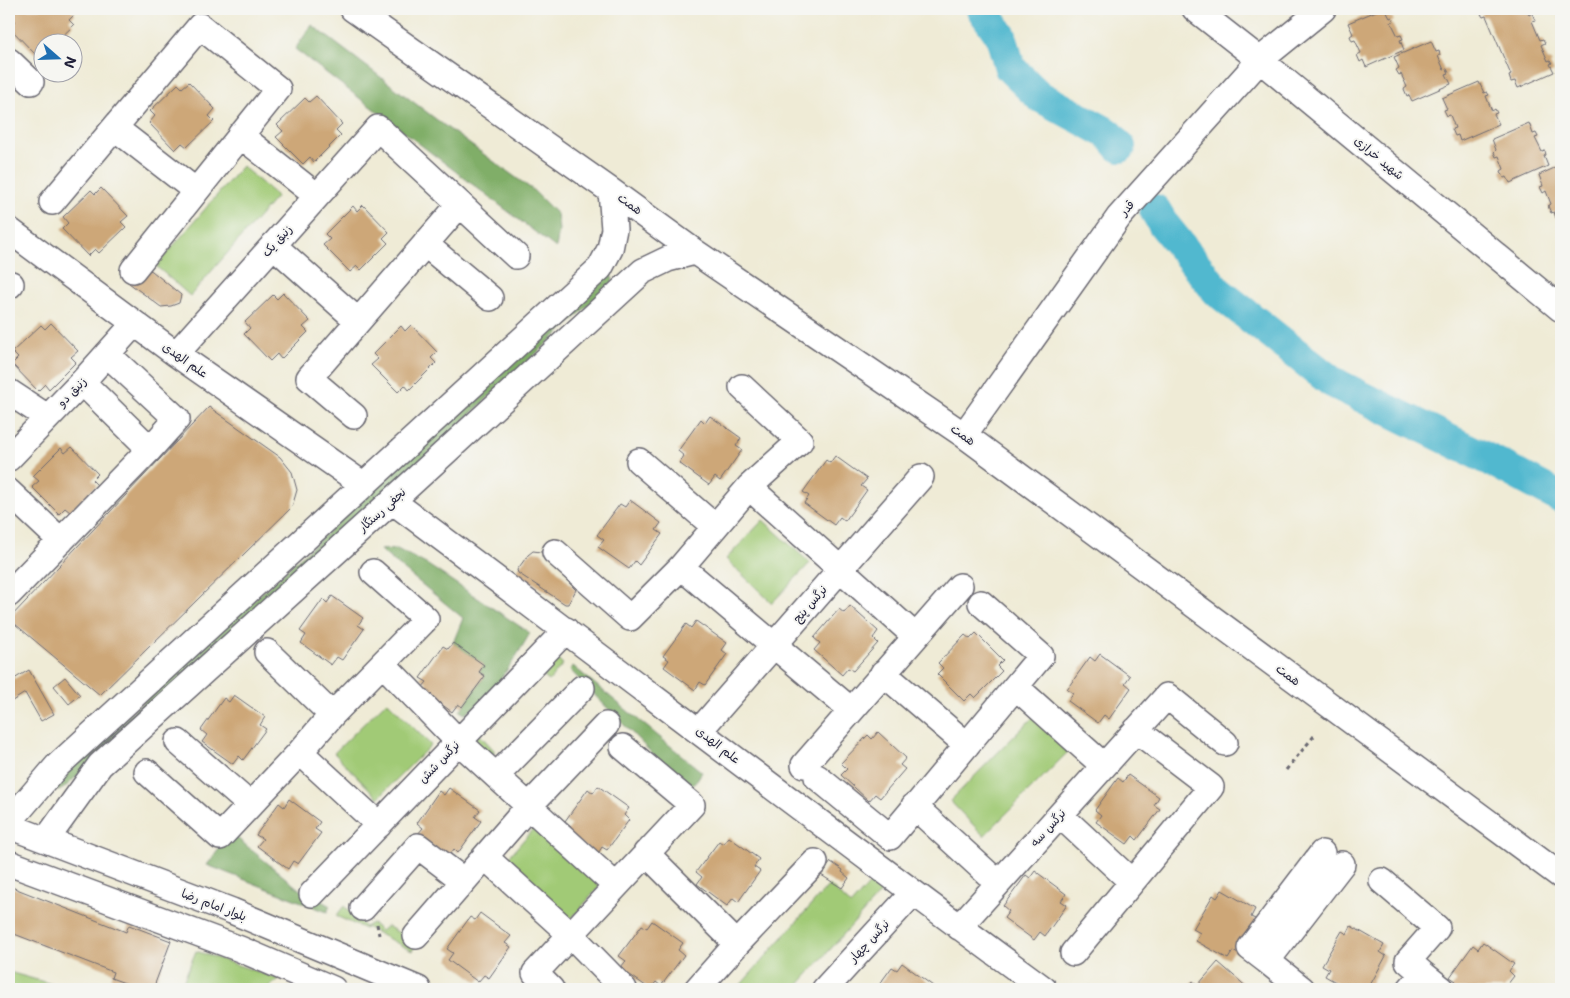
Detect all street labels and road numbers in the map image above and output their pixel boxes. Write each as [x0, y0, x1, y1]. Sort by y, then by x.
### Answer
street label: شهید خرازی [1351, 133, 1407, 183]
street label: همت [614, 190, 646, 219]
street label: قدر [1115, 197, 1138, 220]
street label: زنبق یک [258, 221, 296, 261]
street label: علم الهدی [159, 339, 211, 382]
street label: زنبق دو [53, 374, 90, 411]
street label: همت [947, 421, 979, 449]
street label: نجفی رستگار [354, 484, 409, 536]
street label: نرگس پنج [789, 582, 831, 627]
street label: همت [1272, 661, 1304, 690]
street label: علم الهدی [692, 723, 743, 768]
street label: نرگس شش [415, 737, 463, 787]
street label: نرگس سه [1027, 806, 1069, 850]
street label: بلوار امام رضا [179, 885, 249, 926]
street label: نرگس چهار [844, 916, 893, 967]

